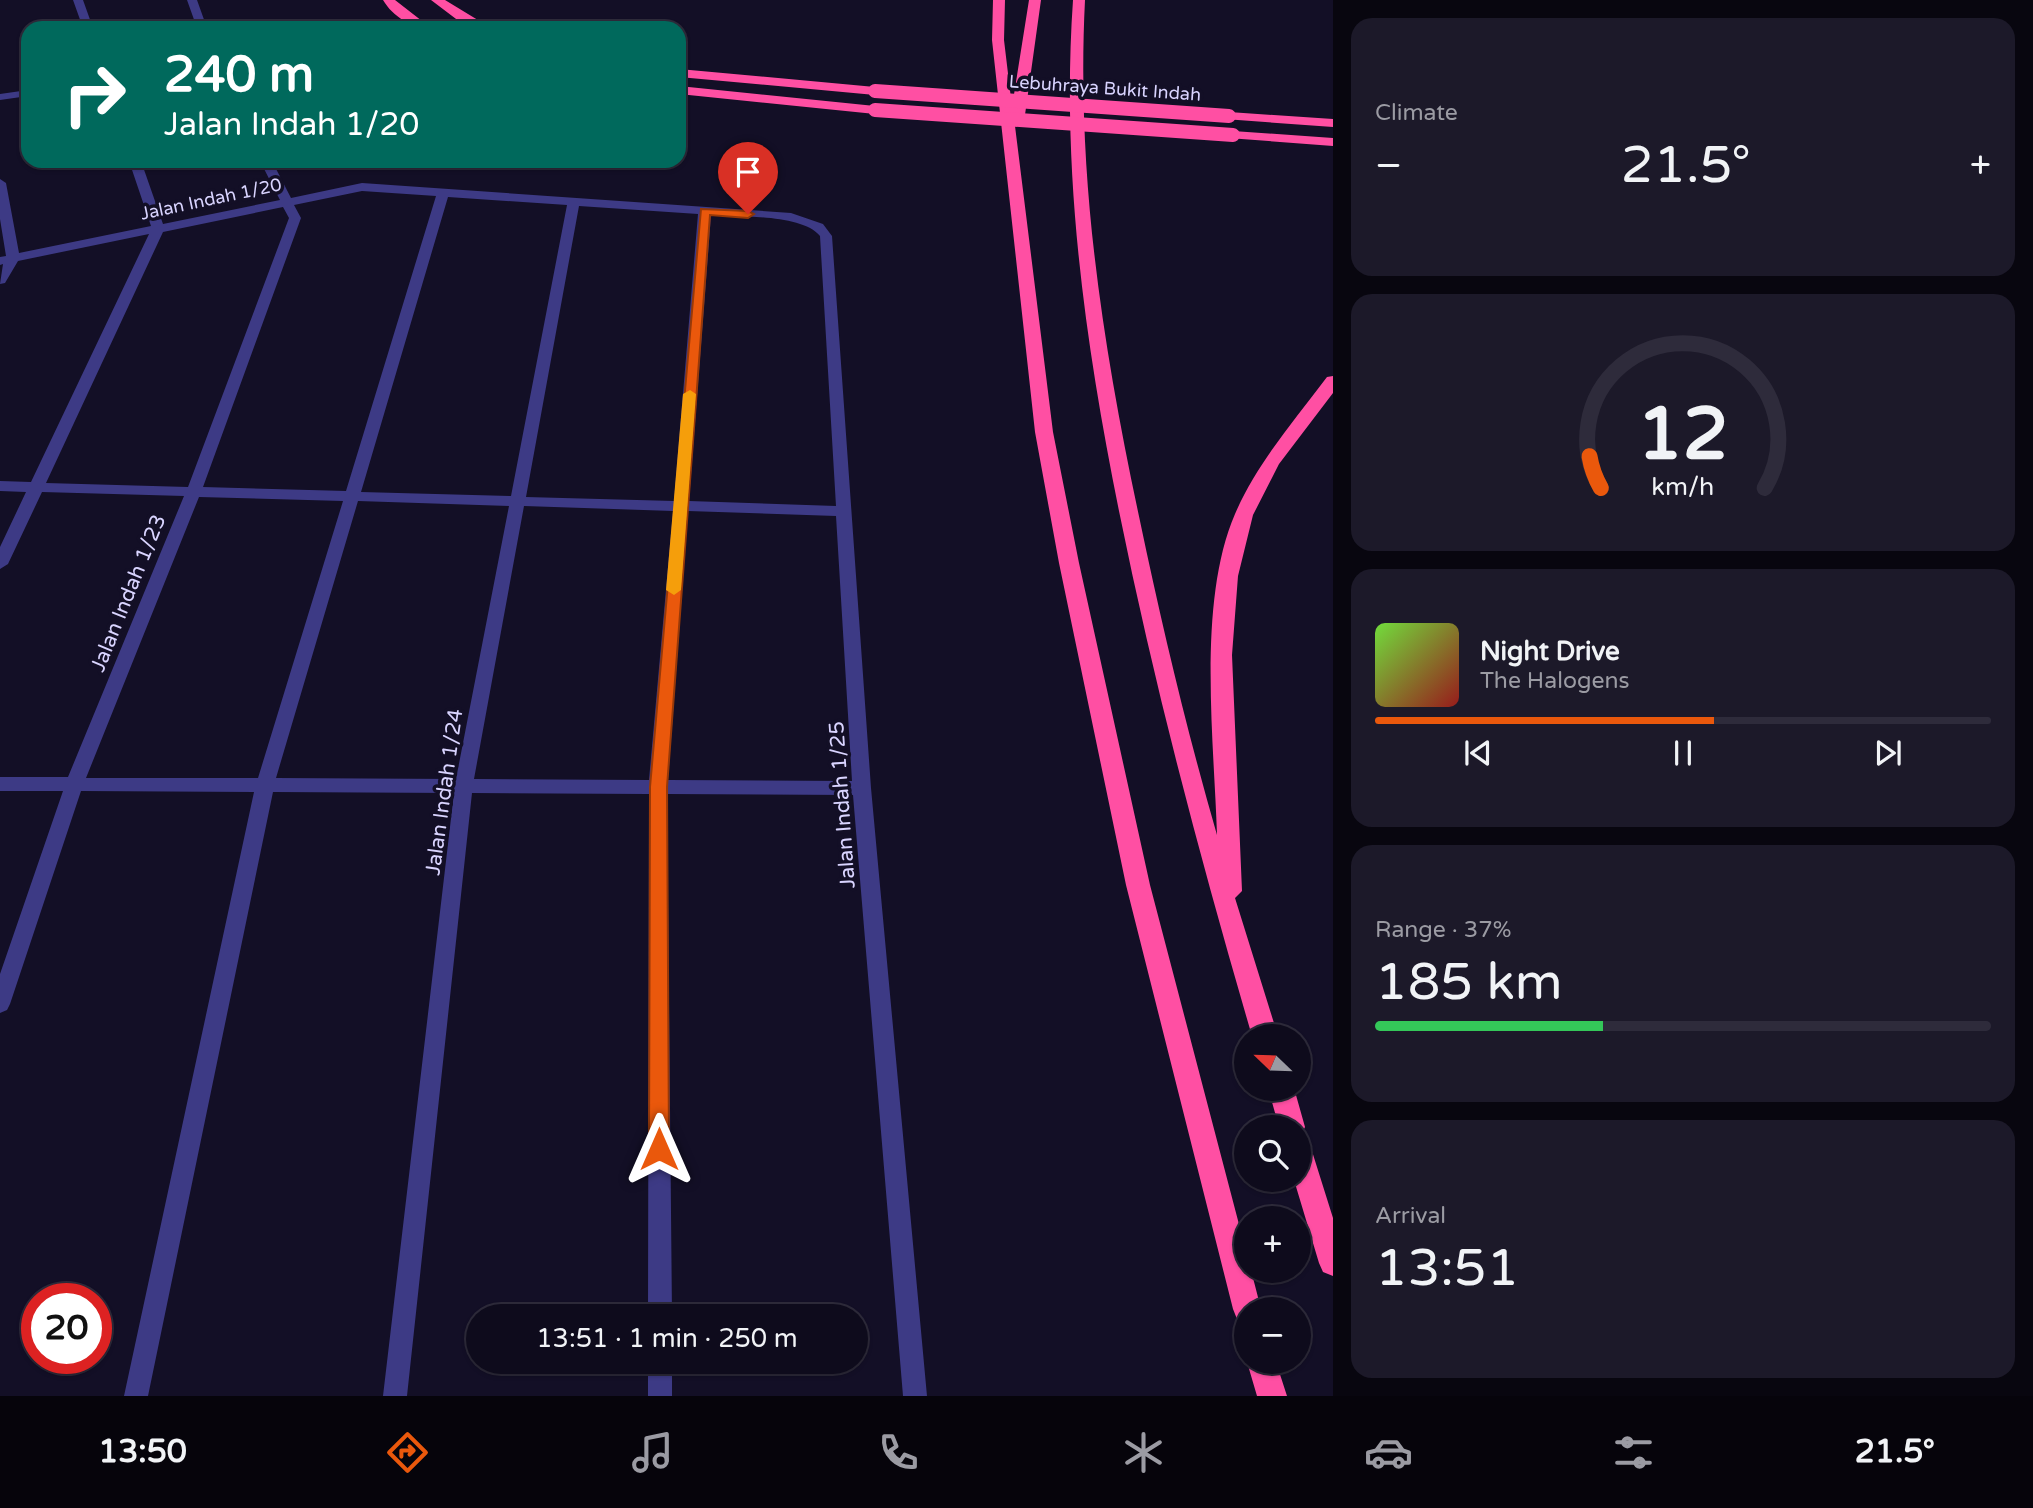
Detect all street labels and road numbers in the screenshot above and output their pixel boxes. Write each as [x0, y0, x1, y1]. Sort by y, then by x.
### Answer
street label: Lebuhraya Bukit Indah [1008, 70, 1202, 106]
street label: Jalan Indah 1/20 [138, 173, 284, 225]
street label: Jalan Indah 1/23 [85, 511, 171, 676]
street label: Jalan Indah 1/24 [420, 707, 469, 877]
street label: Jalan Indah 1/25 [824, 720, 861, 889]

